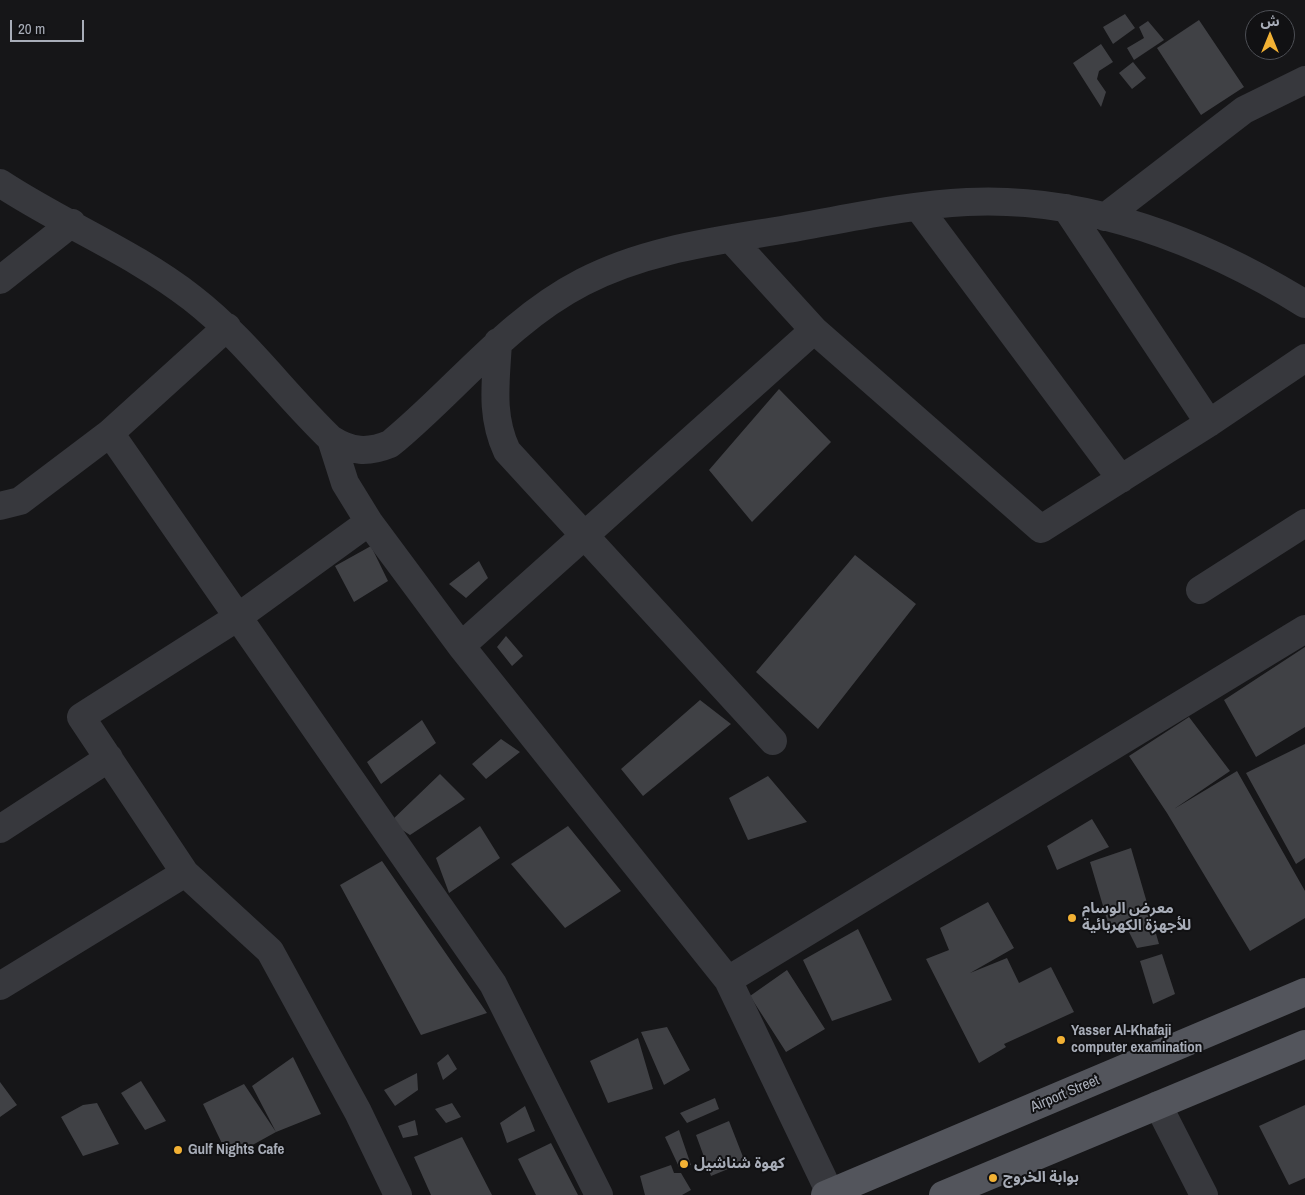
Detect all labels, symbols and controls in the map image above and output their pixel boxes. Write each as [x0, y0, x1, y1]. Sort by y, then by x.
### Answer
scale bar [12, 10, 86, 42]
north arrow [1245, 10, 1295, 60]
text: ش [1260, 12, 1280, 30]
text: 20 m [18, 18, 45, 39]
place label: معرض الوسام للأجهزة الكهربائية [1082, 900, 1191, 935]
marker: معرض الوسام للأجهزة الكهربائية [1066, 912, 1078, 924]
place label: Yasser Al-Khafaji computer examination [1071, 1022, 1202, 1057]
marker: Yasser Al-Khafaji computer examination [1055, 1034, 1067, 1046]
street label: Airport Street [1028, 1071, 1102, 1117]
place label: Gulf Nights Cafe [188, 1141, 284, 1159]
marker: Gulf Nights Cafe [172, 1144, 184, 1156]
place label: كهوة شناشيل [694, 1155, 785, 1173]
marker: كهوة شناشيل [678, 1158, 690, 1170]
place label: بوابة الخروج [1003, 1169, 1079, 1187]
marker: بوابة الخروج [987, 1172, 999, 1184]

